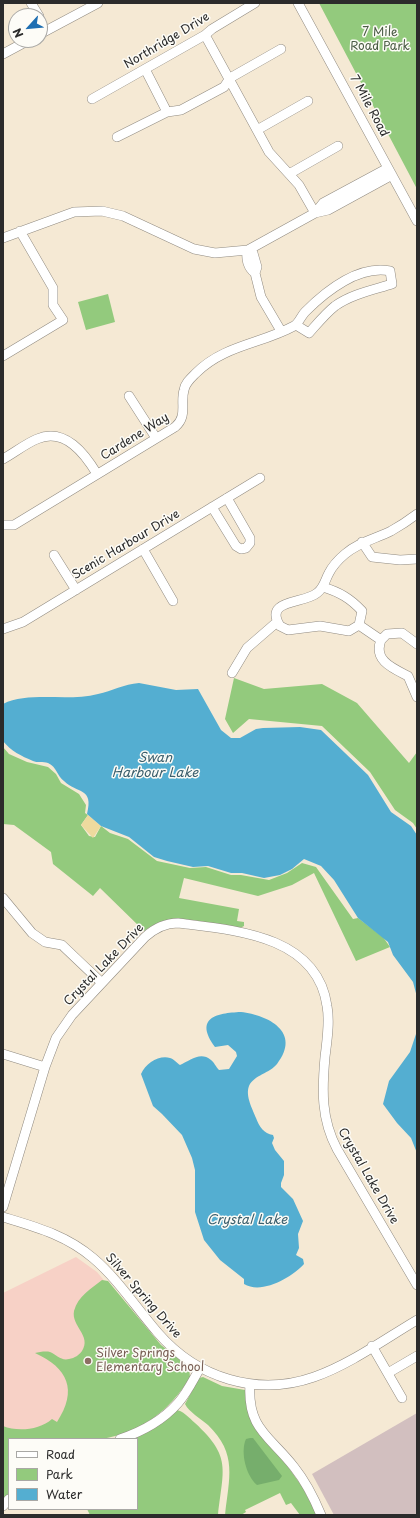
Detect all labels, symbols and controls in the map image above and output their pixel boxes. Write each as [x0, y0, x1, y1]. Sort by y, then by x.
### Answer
north arrow [8, 8, 48, 48]
street label: Northridge Drive [122, 10, 212, 72]
text: N [8, 25, 27, 41]
park label: 7 Mile Road Park [350, 26, 410, 54]
street label: 7 Mile Road [347, 72, 391, 140]
street label: Cardene Way [98, 410, 172, 464]
street label: Scenic Harbour Drive [69, 507, 183, 583]
water label: Swan Harbour Lake [112, 750, 198, 781]
street label: Crystal Lake Drive [61, 921, 147, 1009]
street label: Crystal Lake Drive [335, 1125, 401, 1227]
water label: Crystal Lake [207, 1212, 287, 1228]
street label: Silver Spring Drive [102, 1251, 184, 1341]
place label: Silver Springs Elementary School [96, 1347, 204, 1375]
marker: Silver Springs Elementary School [83, 1356, 93, 1366]
legend [8, 1438, 138, 1510]
text: Road [46, 1445, 75, 1463]
text: Park [46, 1465, 73, 1483]
text: Water [46, 1485, 82, 1503]

